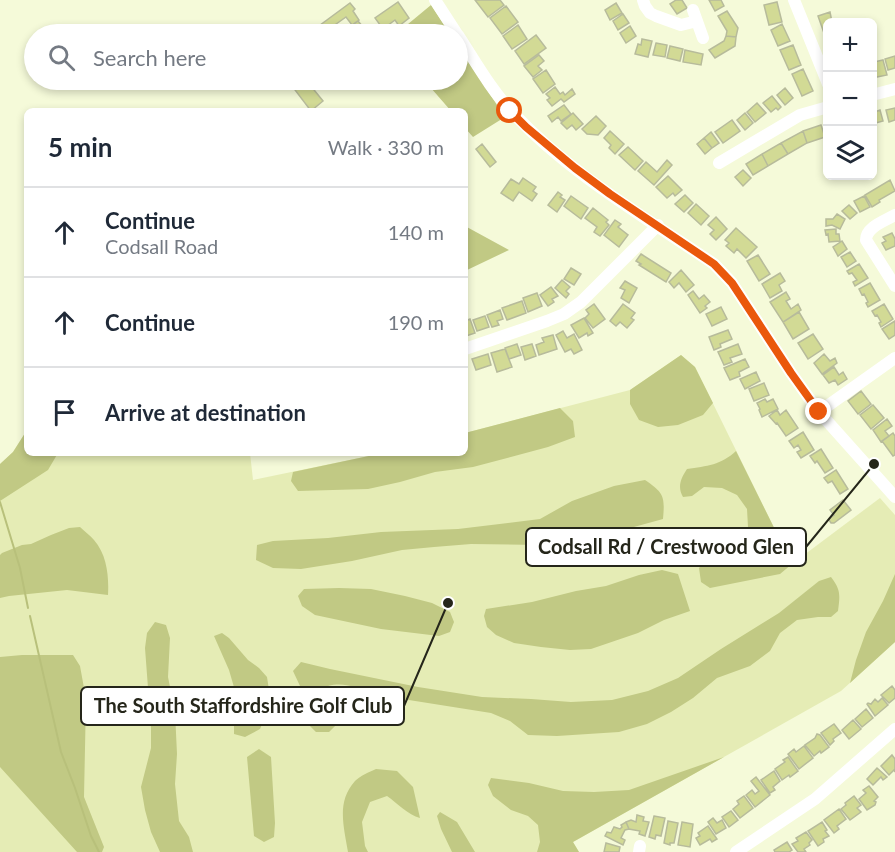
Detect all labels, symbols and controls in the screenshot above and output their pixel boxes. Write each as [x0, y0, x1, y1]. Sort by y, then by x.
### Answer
map controls [823, 18, 877, 180]
button: + [823, 18, 877, 72]
search box [24, 24, 468, 90]
icon: search [45, 41, 78, 74]
text: Search here [93, 44, 206, 71]
button: − [823, 72, 877, 126]
route start [496, 97, 522, 123]
button: layers [823, 126, 877, 180]
text: 5 min [48, 131, 112, 163]
text: Walk · 330 m [328, 135, 444, 159]
text: Continue [105, 207, 195, 234]
icon: ahead [48, 216, 81, 249]
text: 140 m [388, 220, 444, 244]
text: Codsall Road [105, 234, 218, 258]
icon: ahead [48, 306, 81, 339]
text: Continue [105, 309, 195, 336]
text: 190 m [388, 310, 444, 334]
icon: arrive [48, 396, 81, 429]
route end [805, 398, 831, 424]
text: Arrive at destination [105, 399, 306, 426]
callout: Codsall Rd / Crestwood Glen [526, 528, 806, 566]
text: Codsall Rd / Crestwood Glen [538, 534, 794, 558]
callout: The South Staffordshire Golf Club [81, 687, 404, 725]
text: The South Staffordshire Golf Club [94, 693, 392, 717]

